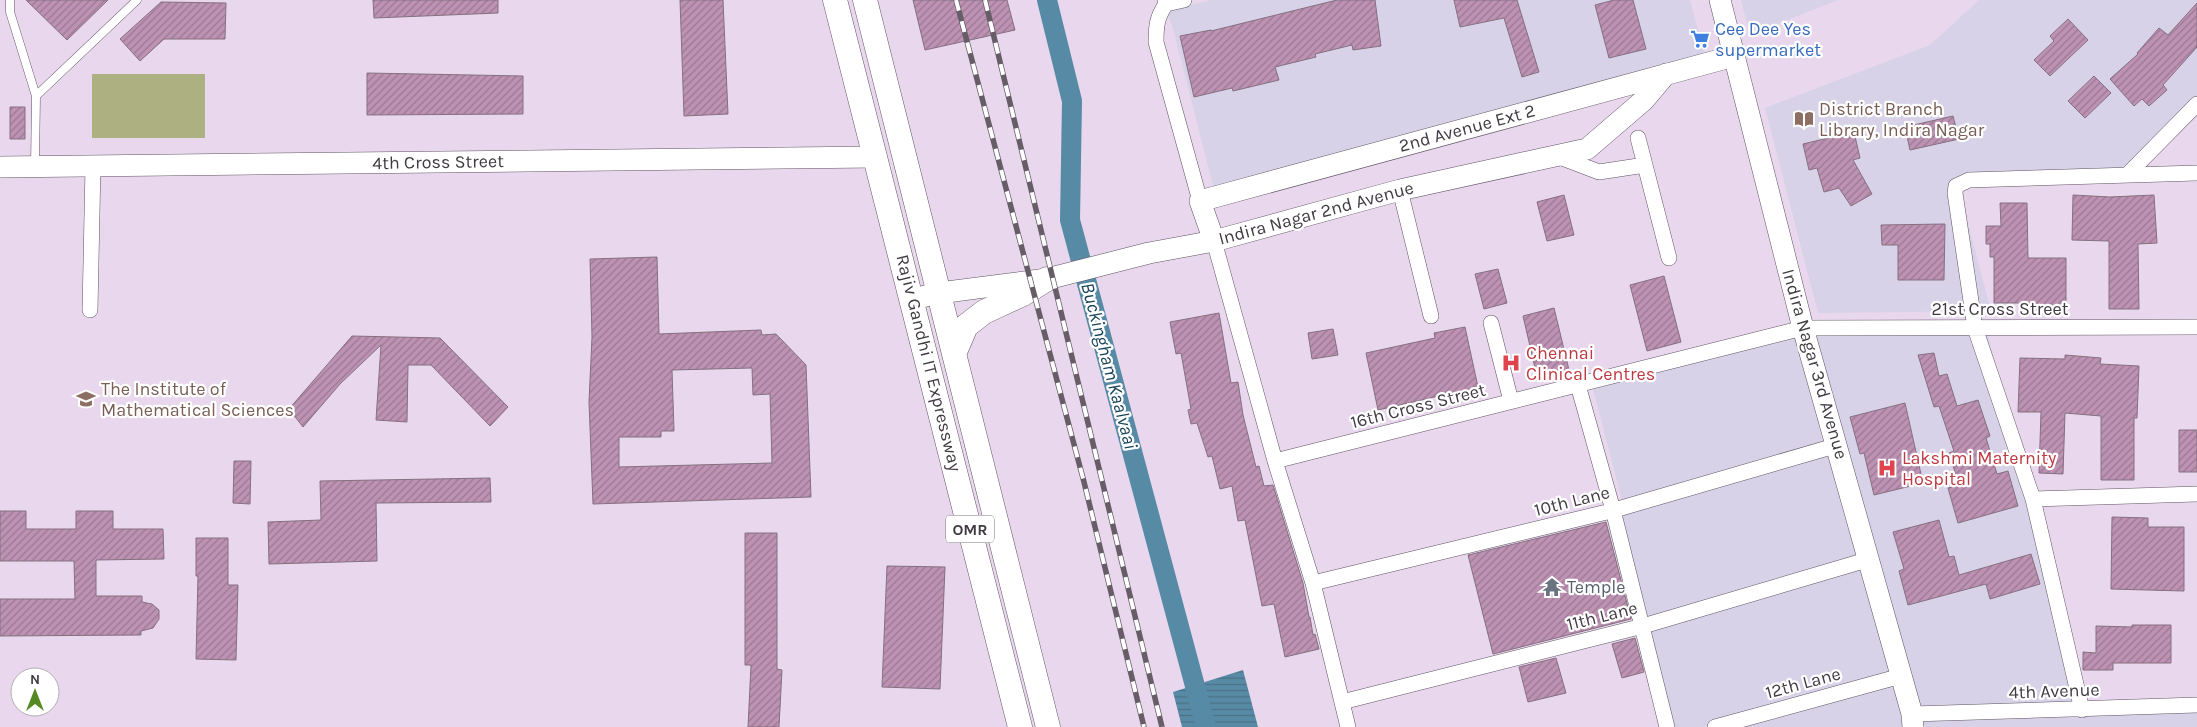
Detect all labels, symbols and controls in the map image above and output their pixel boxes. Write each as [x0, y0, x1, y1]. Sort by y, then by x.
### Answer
place label: Cee Dee Yes supermarket [1715, 18, 1821, 61]
supermarket icon: Cee Dee Yes supermarket [1689, 28, 1711, 50]
place label: District Branch Library, Indira Nagar [1819, 98, 1985, 141]
street label: 2nd Avenue Ext 2 [1396, 99, 1538, 157]
library icon: District Branch Library, Indira Nagar [1793, 108, 1815, 130]
street label: 4th Cross Street [372, 150, 504, 174]
street label: Indira Nagar 2nd Avenue [1216, 176, 1416, 250]
street label: Rajiv Gandhi IT Expressway [891, 252, 967, 474]
street label: Indira Nagar 3rd Avenue [1777, 266, 1853, 462]
water label: Buckingham Kaalvaai [1076, 280, 1142, 452]
street label: 21st Cross Street [1932, 298, 2069, 320]
place label: Chennai Clinical Centres [1526, 342, 1655, 385]
hospital icon: Chennai Clinical Centres [1500, 352, 1522, 374]
place label: The Institute of Mathematical Sciences [101, 378, 294, 421]
street label: 16th Cross Street [1348, 379, 1488, 433]
school or university icon: The Institute of Mathematical Sciences [75, 388, 97, 410]
place label: Lakshmi Maternity Hospital [1902, 447, 2057, 490]
hospital icon: Lakshmi Maternity Hospital [1876, 457, 1898, 479]
street label: 10th Lane [1532, 481, 1612, 521]
road number: OMR [946, 516, 994, 542]
temple icon: Temple [1541, 576, 1563, 598]
place label: Temple [1567, 576, 1626, 598]
street label: 11th Lane [1564, 597, 1640, 635]
street label: 12th Lane [1763, 662, 1843, 704]
north arrow [10, 667, 60, 717]
text: N [30, 671, 40, 688]
street label: 4th Avenue [2008, 678, 2100, 704]

